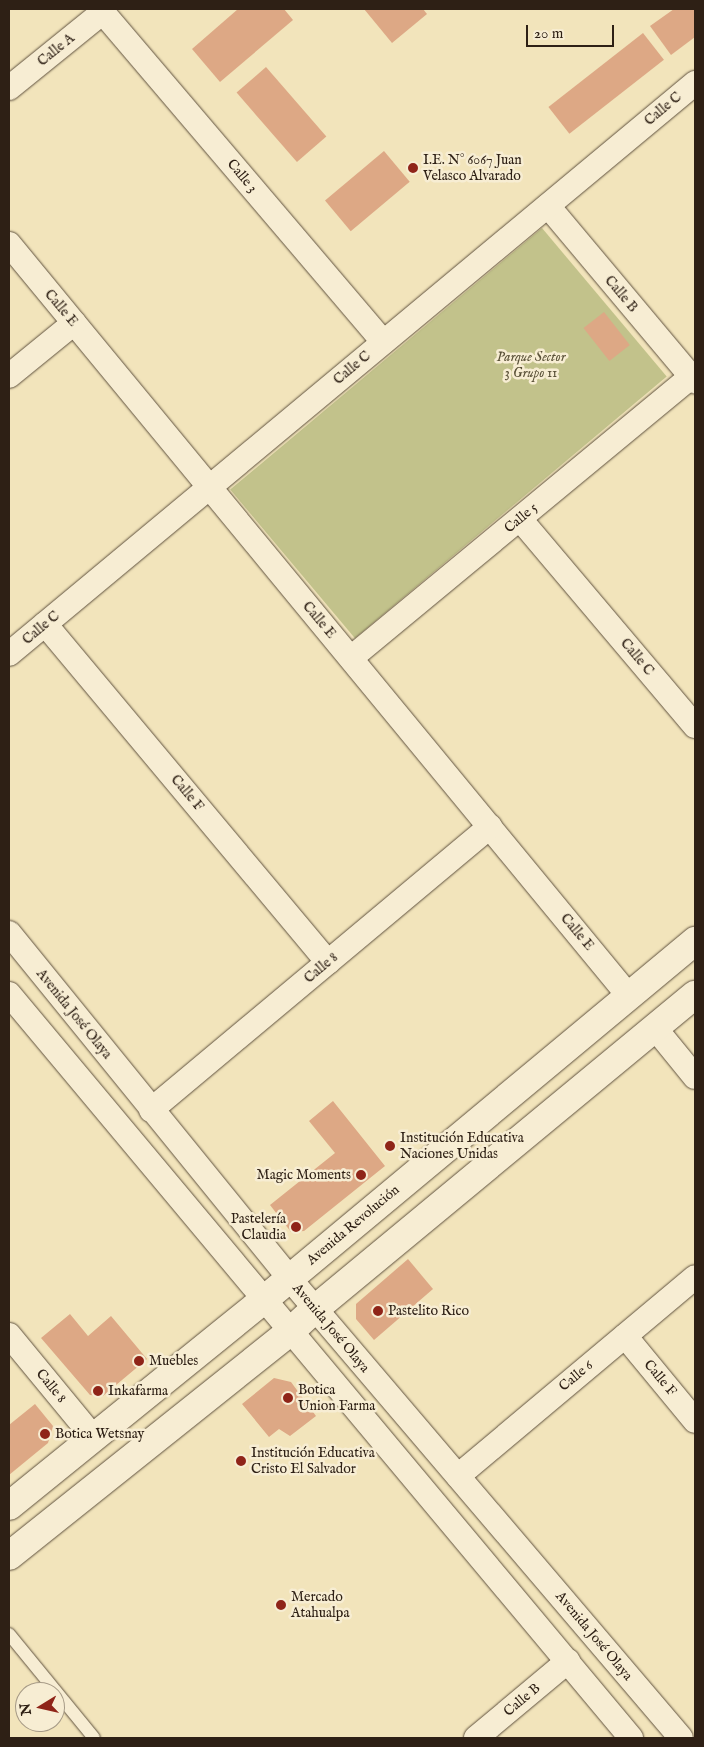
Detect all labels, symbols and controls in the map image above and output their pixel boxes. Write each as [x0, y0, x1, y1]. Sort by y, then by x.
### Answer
scale bar [529, 15, 616, 47]
text: 20 m [534, 24, 563, 43]
street label: Calle A [34, 30, 78, 70]
street label: Calle C [641, 89, 685, 129]
place label: I.E. N° 6067 Juan Velasco Alvarado [423, 152, 522, 184]
street label: Calle 3 [223, 156, 261, 196]
marker: I.E. N° 6067 Juan Velasco Alvarado [407, 162, 419, 174]
street label: Calle B [601, 272, 641, 316]
street label: Calle E [41, 286, 81, 330]
street label: Calle C [330, 348, 374, 388]
park label: Parque Sector 3 Grupo 11 [497, 349, 565, 382]
street label: Calle 5 [501, 499, 541, 537]
street label: Calle E [299, 598, 339, 642]
street label: Calle C [19, 608, 63, 648]
street label: Calle C [617, 635, 657, 679]
street label: Calle F [167, 772, 207, 814]
street label: Calle E [557, 910, 597, 954]
street label: Calle 8 [301, 949, 341, 987]
street label: Avenida José Olaya [33, 966, 115, 1062]
place label: Institución Educativa Naciones Unidas [400, 1130, 524, 1162]
marker: Institución Educativa Naciones Unidas [384, 1140, 396, 1152]
place label: Magic Moments [257, 1167, 351, 1183]
marker: Magic Moments [355, 1169, 367, 1181]
street label: Avenida Revolución [303, 1181, 403, 1269]
place label: Pastelería Claudia [231, 1211, 286, 1244]
marker: Pastelería Claudia [290, 1221, 302, 1233]
street label: Avenida José Olaya [289, 1280, 373, 1376]
place label: Pastelito Rico [388, 1303, 469, 1319]
marker: Pastelito Rico [372, 1305, 384, 1317]
place label: Muebles [149, 1353, 198, 1369]
marker: Muebles [133, 1355, 145, 1367]
street label: Calle 6 [556, 1357, 596, 1395]
street label: Calle F [640, 1357, 680, 1399]
street label: Calle 8 [32, 1366, 70, 1406]
place label: Botica Union Farma [298, 1382, 375, 1414]
place label: Inkafarma [108, 1383, 168, 1399]
marker: Inkafarma [92, 1385, 104, 1397]
marker: Botica Union Farma [282, 1392, 294, 1404]
place label: Botica Wetsnay [55, 1426, 144, 1442]
marker: Botica Wetsnay [39, 1428, 51, 1440]
place label: Institución Educativa Cristo El Salvador [251, 1445, 375, 1478]
marker: Institución Educativa Cristo El Salvador [235, 1455, 247, 1467]
street label: Avenida José Olaya [552, 1588, 636, 1684]
place label: Mercado Atahualpa [291, 1589, 349, 1621]
marker: Mercado Atahualpa [275, 1599, 287, 1611]
street label: Calle B [500, 1680, 544, 1720]
north arrow [15, 1682, 65, 1732]
text: N [16, 1702, 36, 1717]

